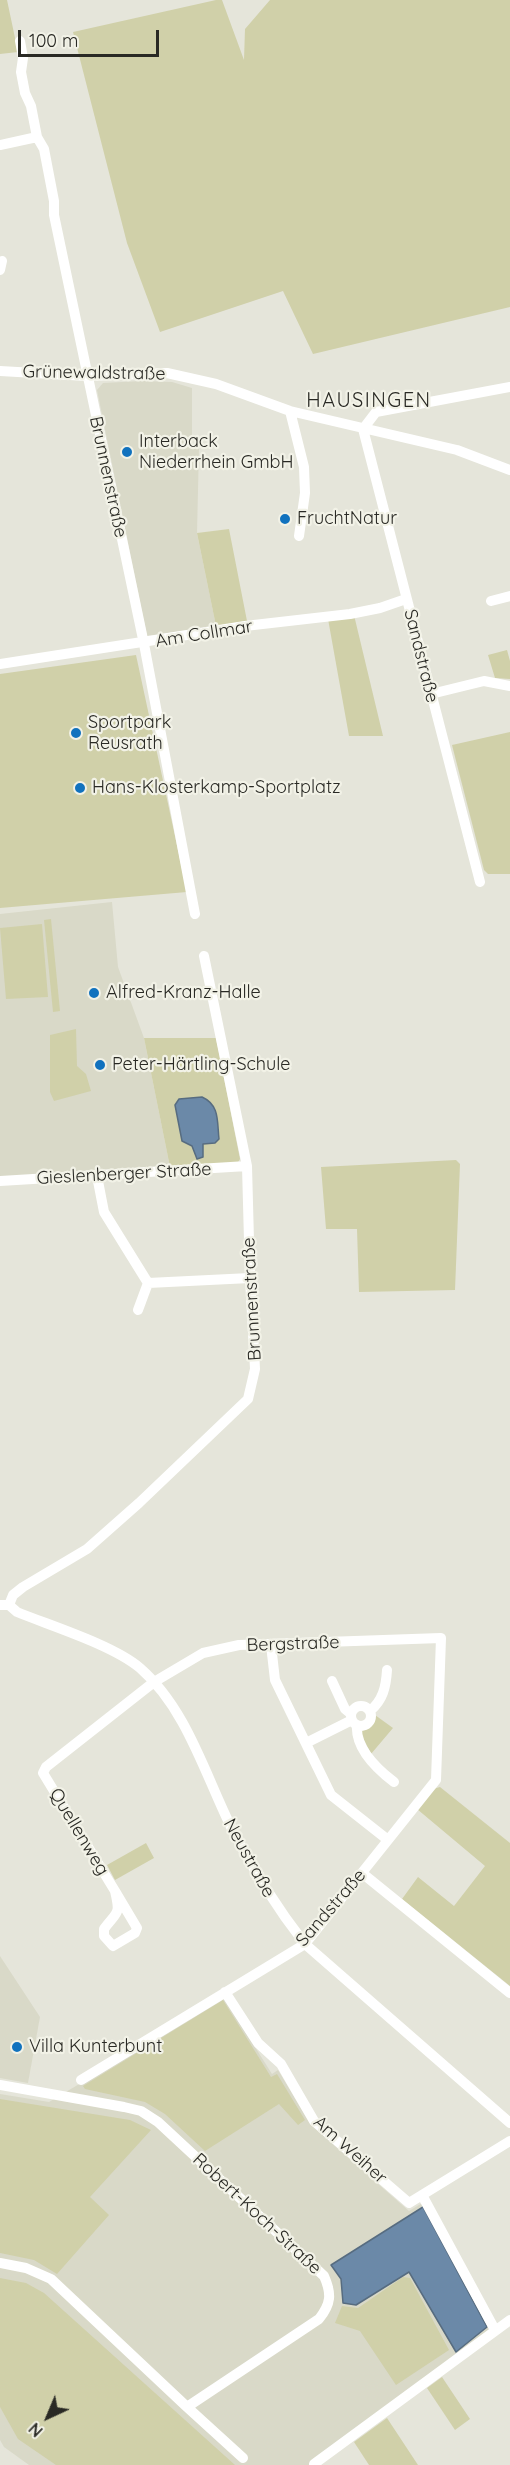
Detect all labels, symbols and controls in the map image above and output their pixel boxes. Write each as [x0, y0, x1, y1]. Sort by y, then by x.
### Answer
scale bar [21, 18, 162, 56]
text: 100 m [29, 29, 78, 52]
street label: Grünewaldstraße [22, 361, 166, 385]
district label: HAUSINGEN [306, 389, 432, 413]
street label: Brunnenstraße [85, 414, 131, 540]
place label: Interback Niederrhein GmbH [139, 431, 293, 474]
marker: Interback Niederrhein GmbH [120, 445, 134, 459]
place label: FruchtNatur [297, 508, 397, 530]
marker: FruchtNatur [278, 512, 292, 526]
street label: Sandstraße [399, 607, 443, 705]
street label: Am Collmar [154, 616, 254, 652]
place label: Sportpark Reusrath [88, 712, 171, 754]
marker: Sportpark Reusrath [69, 726, 83, 740]
place label: Hans-Klosterkamp-Sportplatz [92, 777, 341, 799]
marker: Hans-Klosterkamp-Sportplatz [73, 781, 87, 795]
place label: Alfred-Kranz-Halle [106, 982, 261, 1004]
marker: Alfred-Kranz-Halle [87, 986, 101, 1000]
place label: Peter-Härtling-Schule [112, 1054, 290, 1076]
marker: Peter-Härtling-Schule [93, 1058, 107, 1072]
street label: Gieslenberger Straße [36, 1159, 212, 1189]
street label: Brunnenstraße [238, 1237, 266, 1361]
street label: Bergstraße [246, 1632, 340, 1656]
street label: Quellenweg [45, 1784, 113, 1880]
street label: Neustraße [219, 1815, 279, 1901]
street label: Sandstraße [291, 1865, 371, 1951]
place label: Villa Kunterbunt [29, 2036, 162, 2058]
marker: Villa Kunterbunt [10, 2040, 24, 2054]
street label: Am Weiher [309, 2111, 391, 2189]
street label: Robert-Koch-Straße [188, 2149, 326, 2279]
north arrow [18, 2387, 78, 2447]
text: N [24, 2419, 47, 2441]

